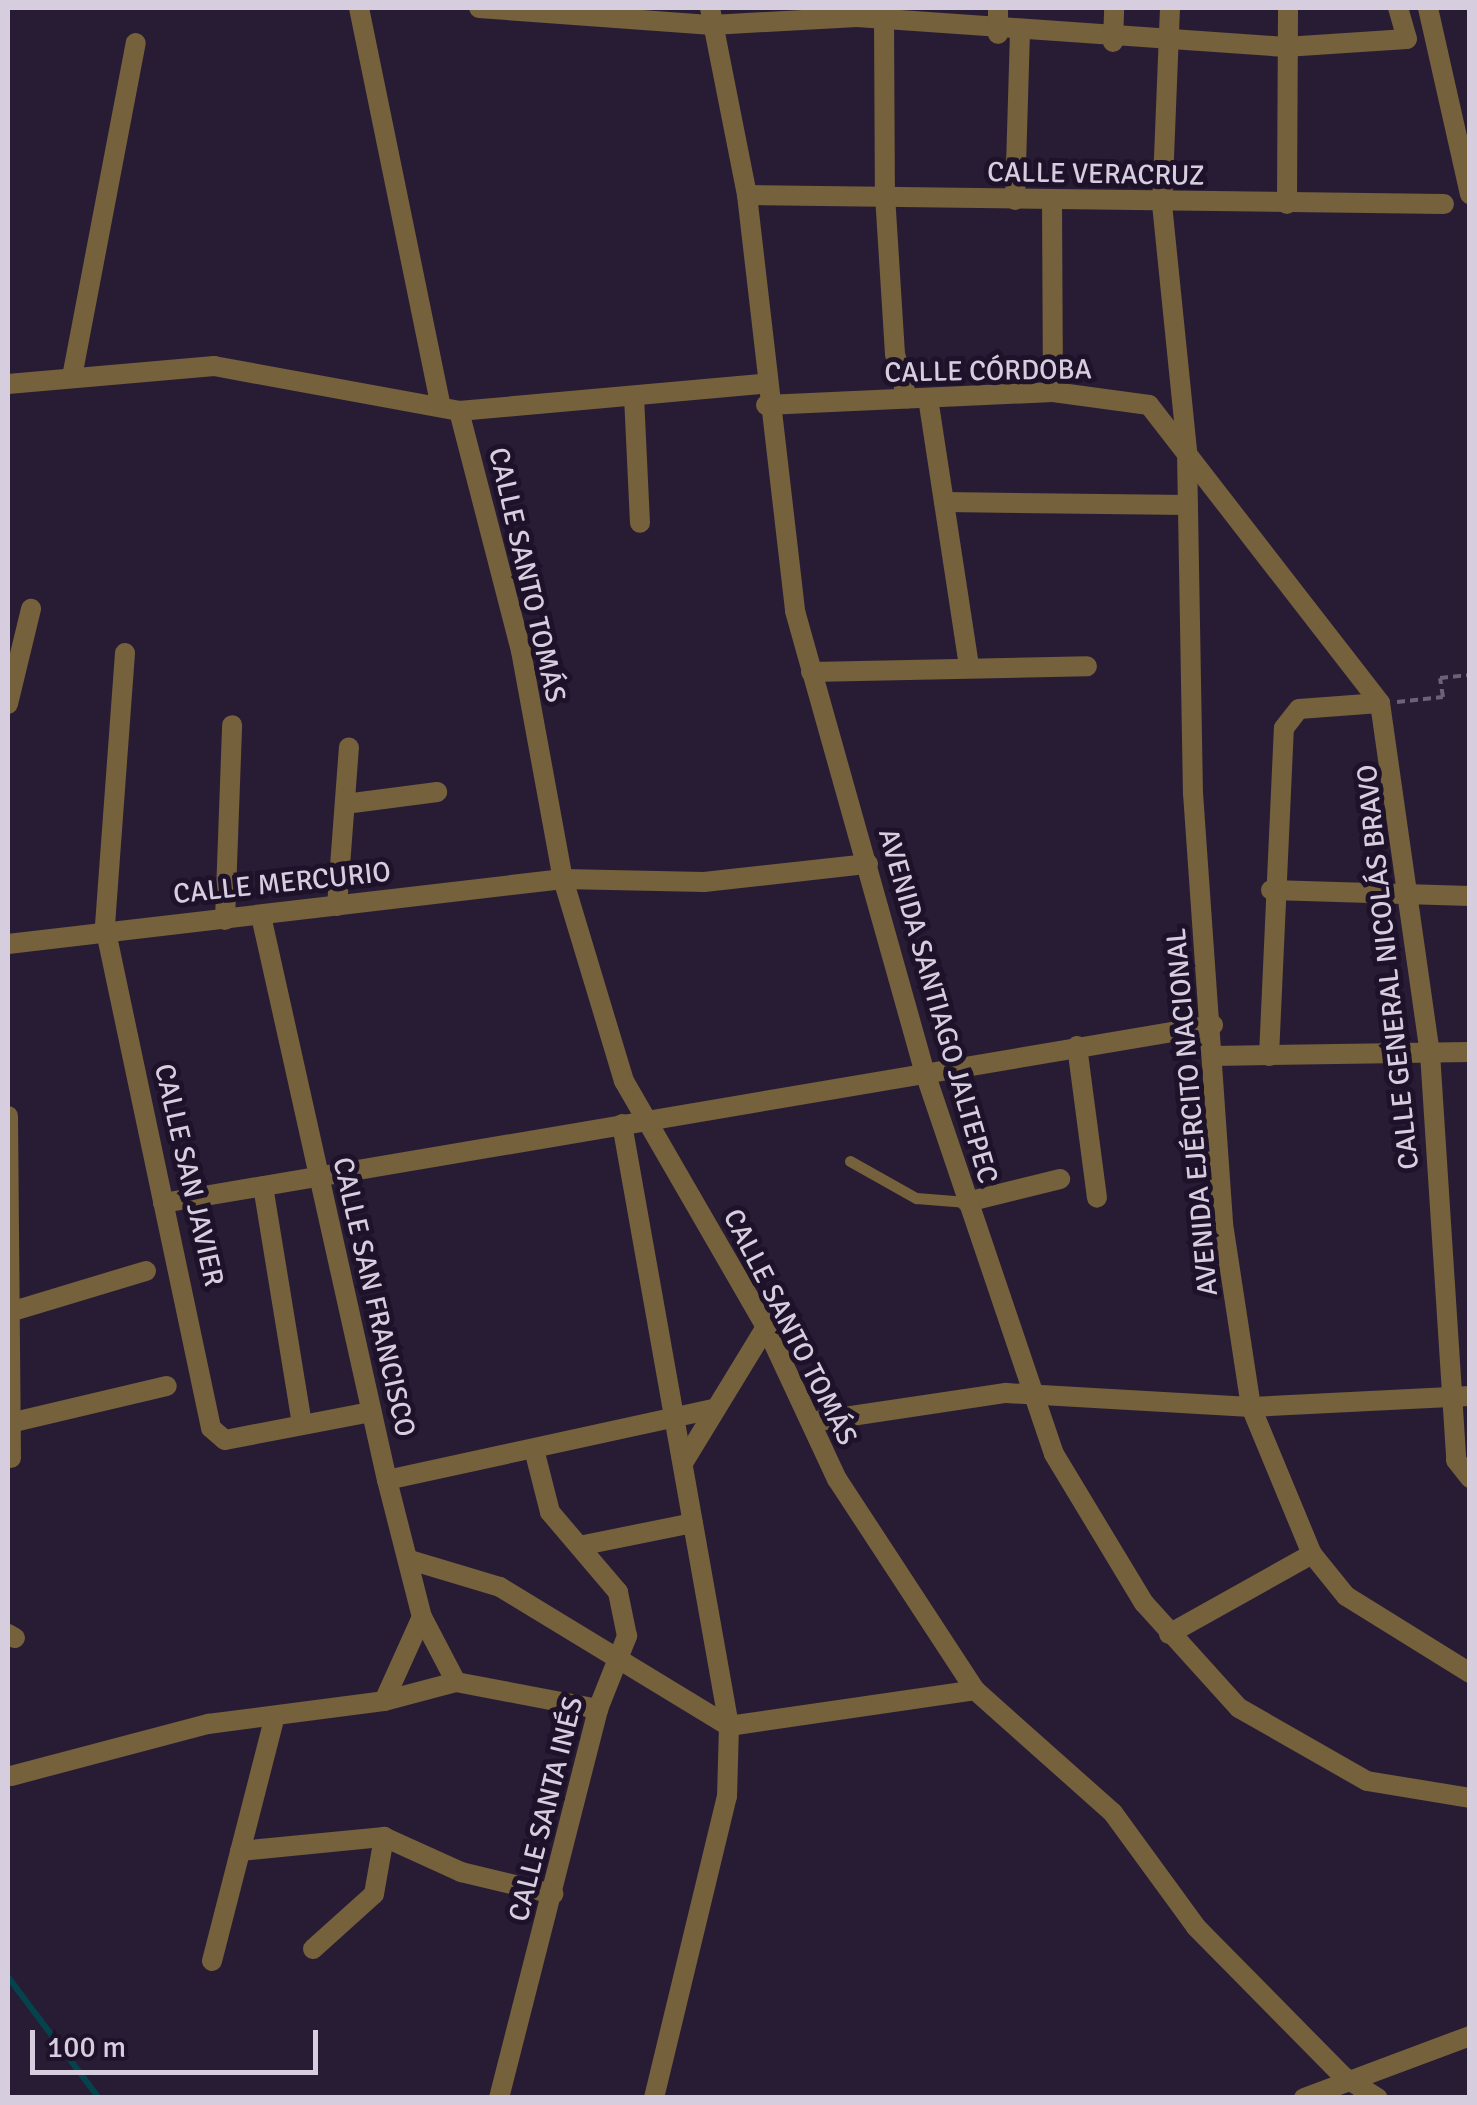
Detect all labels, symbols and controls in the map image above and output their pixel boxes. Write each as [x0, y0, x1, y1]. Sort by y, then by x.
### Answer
street label: CALLE VERACRUZ [987, 155, 1205, 193]
street label: CALLE CÓRDOBA [884, 352, 1092, 390]
street label: CALLE SANTO TOMÁS [481, 444, 573, 706]
street label: CALLE GENERAL NICOLÁS BRAVO [1350, 763, 1426, 1171]
street label: AVENIDA SANTIAGO JALTEPEC [871, 825, 1005, 1187]
street label: CALLE MERCURIO [172, 855, 392, 911]
street label: AVENIDA EJÉRCITO NACIONAL [1159, 927, 1225, 1297]
street label: CALLE SAN JAVIER [147, 1061, 231, 1289]
street label: CALLE SAN FRANCISCO [325, 1154, 423, 1440]
street label: CALLE SANTO TOMÁS [716, 1203, 864, 1451]
street label: CALLE SANTA INÉS [502, 1693, 590, 1925]
scale bar [35, 2010, 322, 2072]
text: 100 m [47, 2029, 126, 2066]

